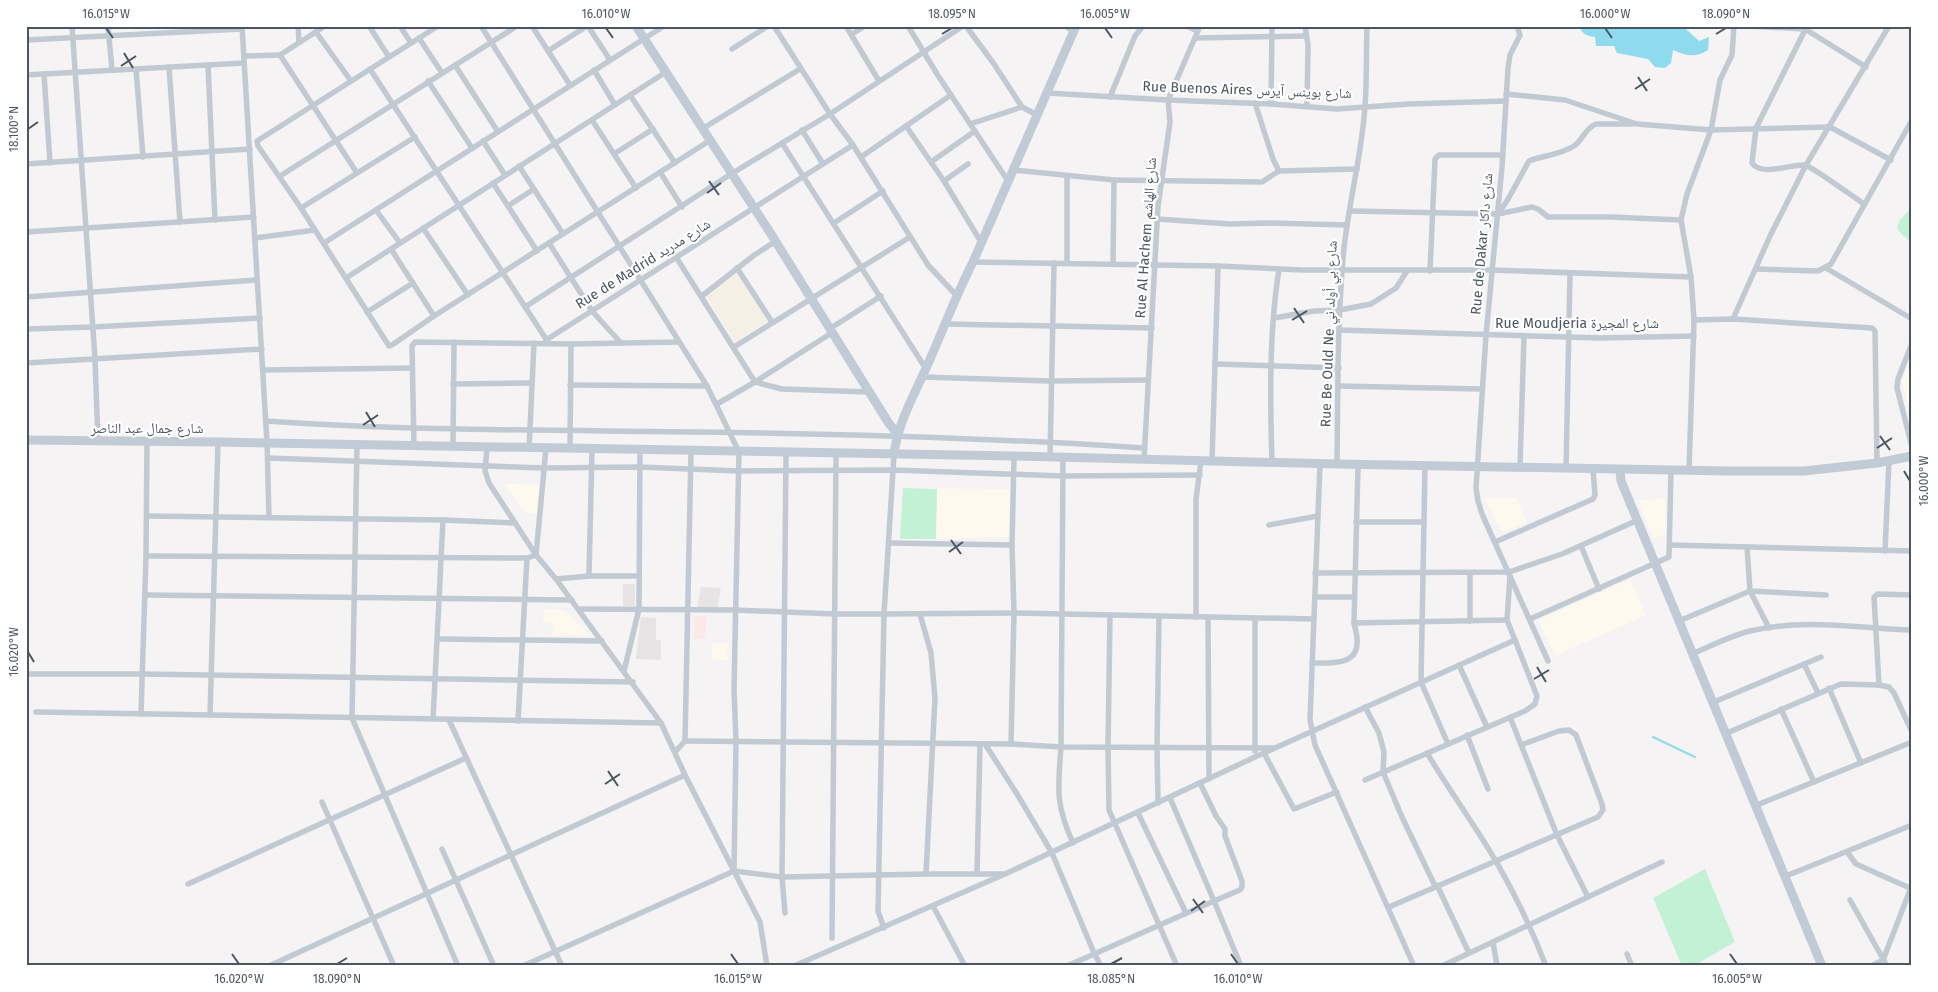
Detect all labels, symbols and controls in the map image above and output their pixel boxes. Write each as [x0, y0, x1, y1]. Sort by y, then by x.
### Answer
text: 16.015°W [82, 7, 130, 21]
text: 16.010°W [582, 7, 630, 21]
text: 18.095°N [928, 7, 976, 21]
text: 16.005°W [1080, 7, 1130, 21]
text: 16.000°W [1580, 7, 1630, 21]
text: 18.090°N [1702, 7, 1750, 21]
street label: Rue Buenos Aires شارع بوينس آيرس [1142, 78, 1352, 103]
text: 18.100°N [7, 106, 21, 152]
street label: Rue Al Hachem شارع الهاشم [1132, 157, 1161, 319]
street label: Rue de Dakar شارع داكار [1467, 172, 1498, 316]
street label: Rue de Madrid شارع مدريد [572, 215, 714, 313]
street label: Rue Be Ould Ne شارع بي أولد ني [1317, 240, 1343, 428]
street label: Rue Moudjeria شارع المجيرة [1495, 315, 1659, 333]
street label: شارع جمال عبد الناصر [90, 420, 203, 438]
text: 16.000°W [1917, 456, 1931, 506]
text: 16.020°W [7, 627, 21, 677]
text: 16.020°W [214, 972, 264, 986]
text: 18.090°N [313, 972, 361, 986]
text: 16.015°W [714, 972, 762, 986]
text: 18.085°N [1087, 972, 1135, 986]
text: 16.010°W [1214, 972, 1262, 986]
text: 16.005°W [1712, 972, 1762, 986]

